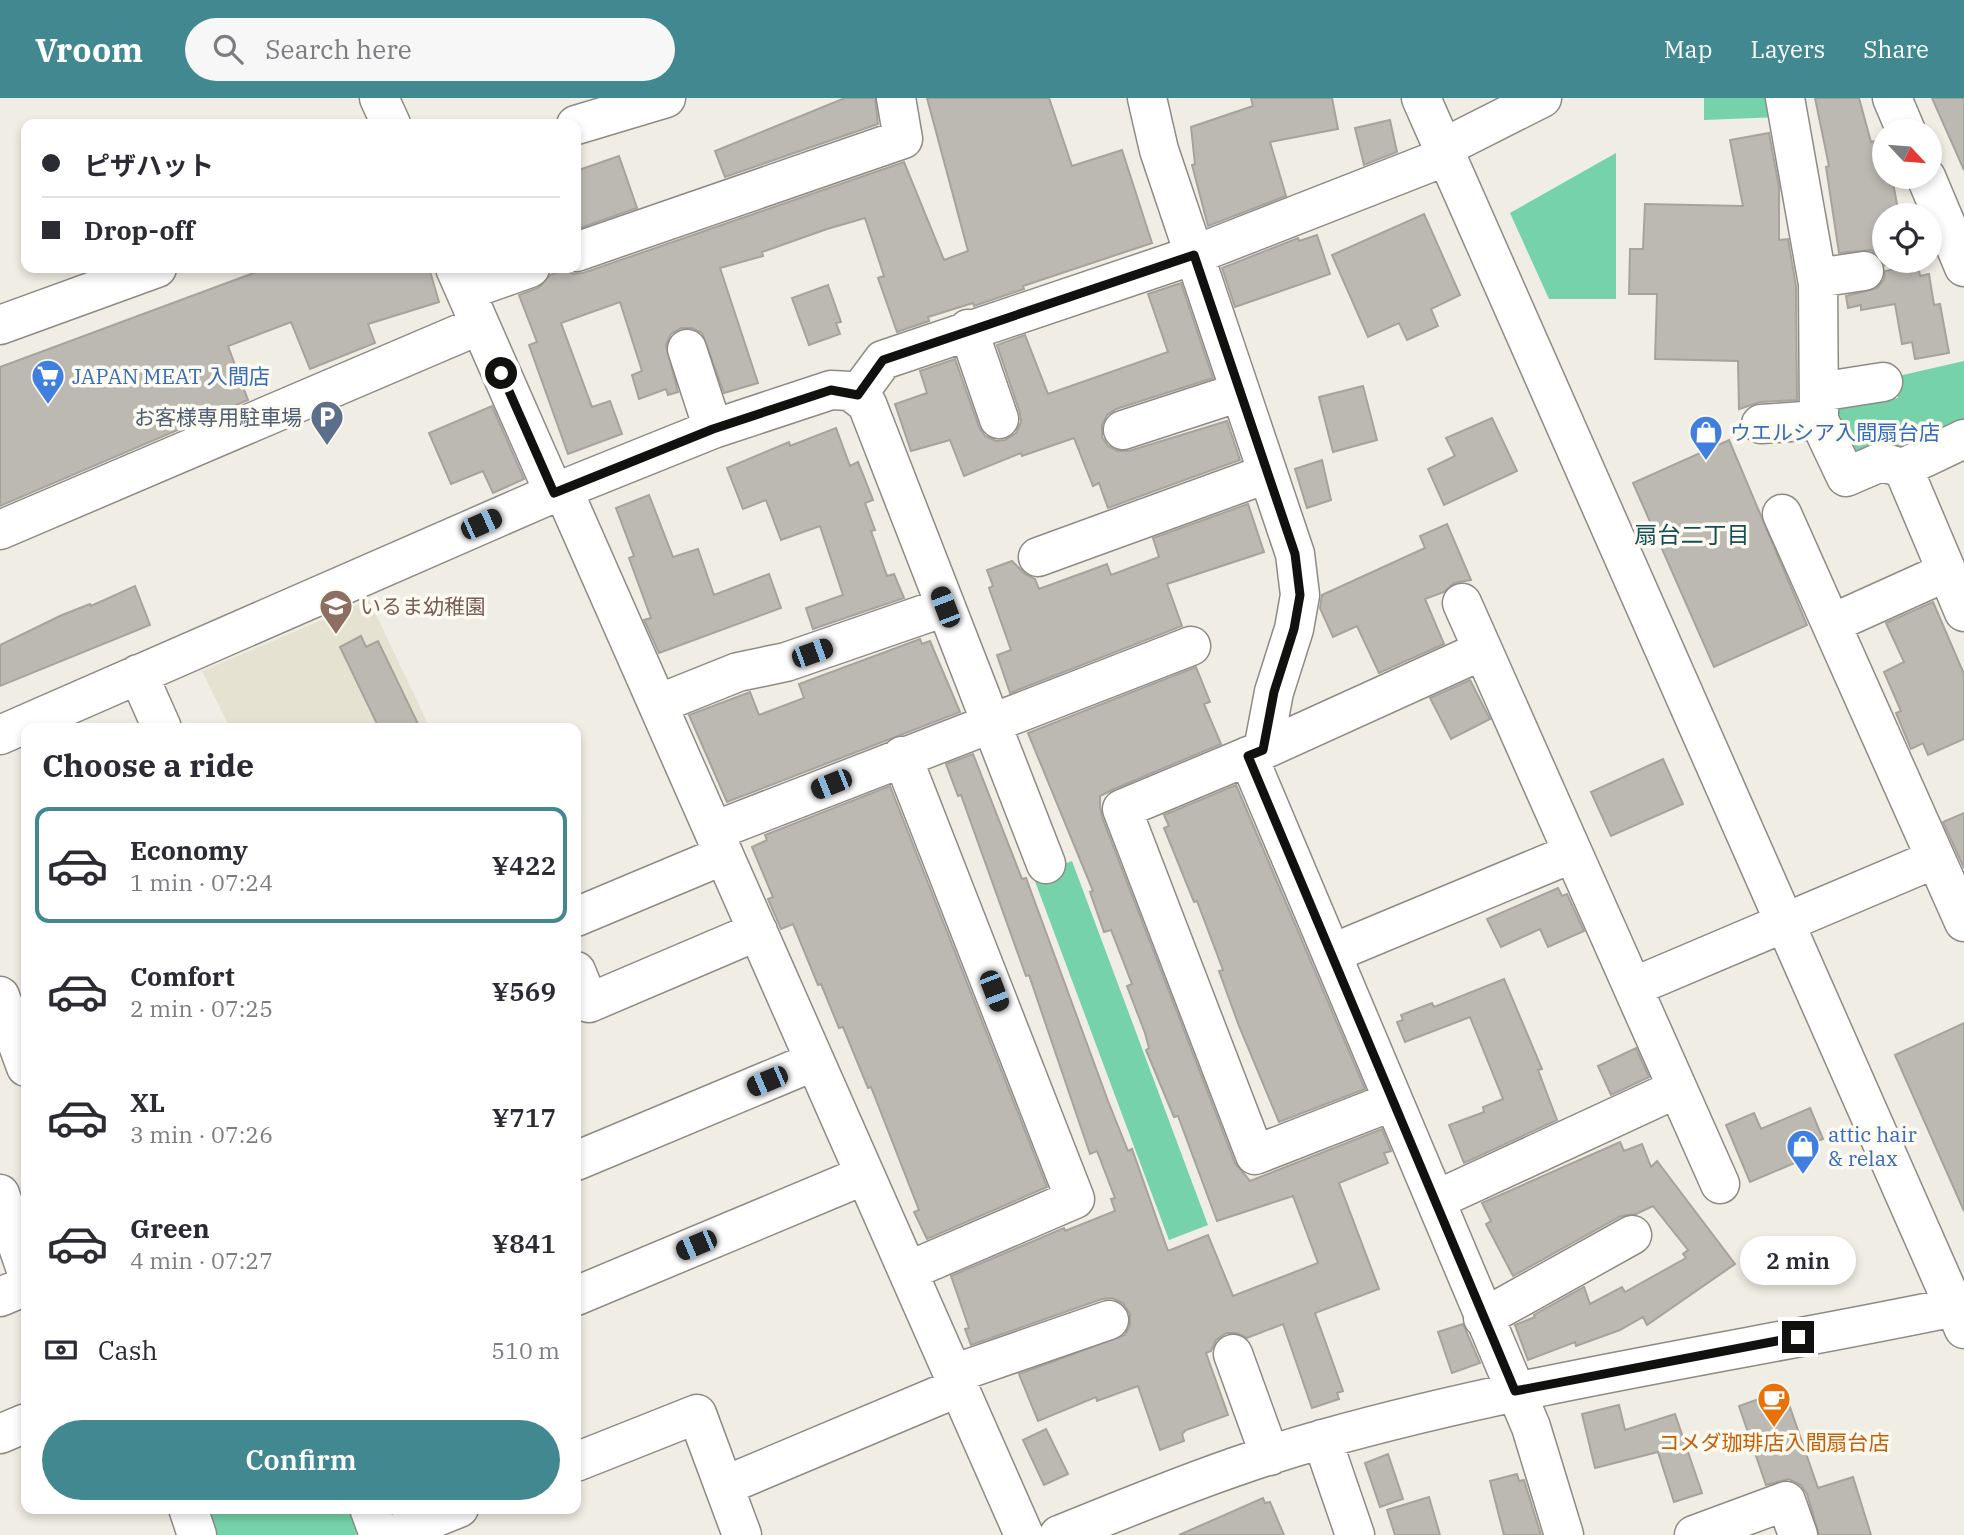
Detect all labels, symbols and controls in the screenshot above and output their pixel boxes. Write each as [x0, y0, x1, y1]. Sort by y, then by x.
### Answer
search box [185, 18, 675, 81]
text: Vroom [35, 28, 143, 71]
icon: search [209, 30, 247, 68]
text: Search here [265, 32, 412, 66]
text: Map [1664, 33, 1712, 65]
text: Layers [1750, 33, 1825, 65]
text: Share [1863, 33, 1929, 65]
north arrow [1872, 119, 1942, 189]
map controls [1872, 119, 1942, 273]
text: ピザハット [84, 148, 214, 182]
button: locate [1872, 203, 1942, 273]
text: Drop-off [84, 213, 195, 247]
supermarket icon: JAPAN MEAT 入間店 [29, 357, 67, 406]
route start [485, 357, 517, 389]
place label: JAPAN MEAT 入間店 [72, 362, 270, 390]
parking icon: お客様専用駐車場 [308, 398, 346, 447]
place label: お客様専用駐車場 [134, 403, 302, 431]
shop icon: ウエルシア入間扇台店 [1687, 413, 1725, 462]
place label: ウエルシア入間扇台店 [1730, 418, 1940, 446]
car [458, 506, 505, 542]
district label: 扇台二丁目 [1635, 519, 1750, 549]
car [928, 584, 963, 630]
school or university icon: いるま幼稚園 [317, 587, 355, 636]
place label: いるま幼稚園 [360, 592, 486, 620]
car [789, 636, 836, 670]
text: Choose a ride [42, 744, 254, 786]
car [808, 766, 855, 802]
text: Economy [130, 833, 248, 867]
icon: car [46, 834, 109, 897]
text: ¥422 [492, 848, 556, 882]
text: 1 min · 07:24 [130, 867, 273, 897]
text: Comfort [130, 959, 235, 993]
icon: car [46, 960, 109, 1023]
car [977, 968, 1012, 1014]
text: ¥569 [492, 974, 556, 1008]
text: 2 min · 07:25 [130, 993, 273, 1023]
car [744, 1063, 791, 1099]
text: XL [130, 1085, 165, 1119]
icon: car [46, 1086, 109, 1149]
text: ¥717 [492, 1100, 556, 1134]
text: 3 min · 07:26 [130, 1119, 273, 1149]
place label: attic hair & relax [1828, 1120, 1917, 1172]
shop icon: attic hair & relax [1784, 1127, 1822, 1176]
text: Green [130, 1211, 210, 1245]
icon: car [46, 1212, 109, 1275]
text: ¥841 [492, 1226, 556, 1260]
car [673, 1227, 720, 1263]
callout: 2 min [1740, 1236, 1856, 1284]
text: 4 min · 07:27 [130, 1245, 273, 1275]
text: 2 min [1766, 1245, 1830, 1275]
route end [1782, 1321, 1814, 1353]
icon: cash [42, 1331, 80, 1369]
text: Cash [98, 1333, 158, 1367]
text: 510 m [491, 1335, 560, 1365]
cafe icon: コメダ珈琲店入間扇台店 [1755, 1380, 1793, 1429]
button: Confirm [42, 1420, 560, 1500]
place label: コメダ珈琲店入間扇台店 [1659, 1428, 1890, 1456]

